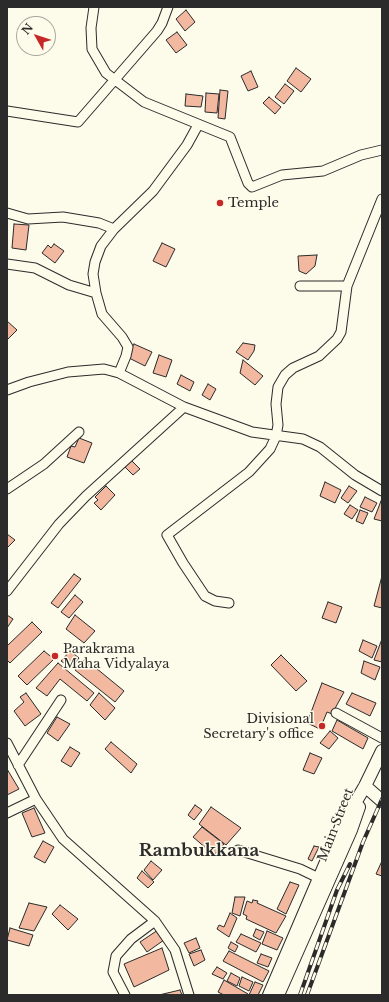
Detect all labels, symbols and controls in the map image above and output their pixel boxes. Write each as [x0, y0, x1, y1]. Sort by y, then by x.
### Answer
north arrow [16, 16, 56, 56]
text: N [19, 21, 36, 38]
place label: Temple [228, 195, 279, 211]
marker: Temple [215, 198, 225, 208]
place label: Parakrama Maha Vidyalaya [63, 641, 169, 672]
marker: Parakrama Maha Vidyalaya [50, 651, 60, 661]
place label: Divisional Secretary's office [203, 711, 314, 742]
marker: Divisional Secretary's office [317, 721, 327, 731]
street label: Main Street [315, 786, 357, 864]
district label: Rambukkana [139, 841, 259, 861]

